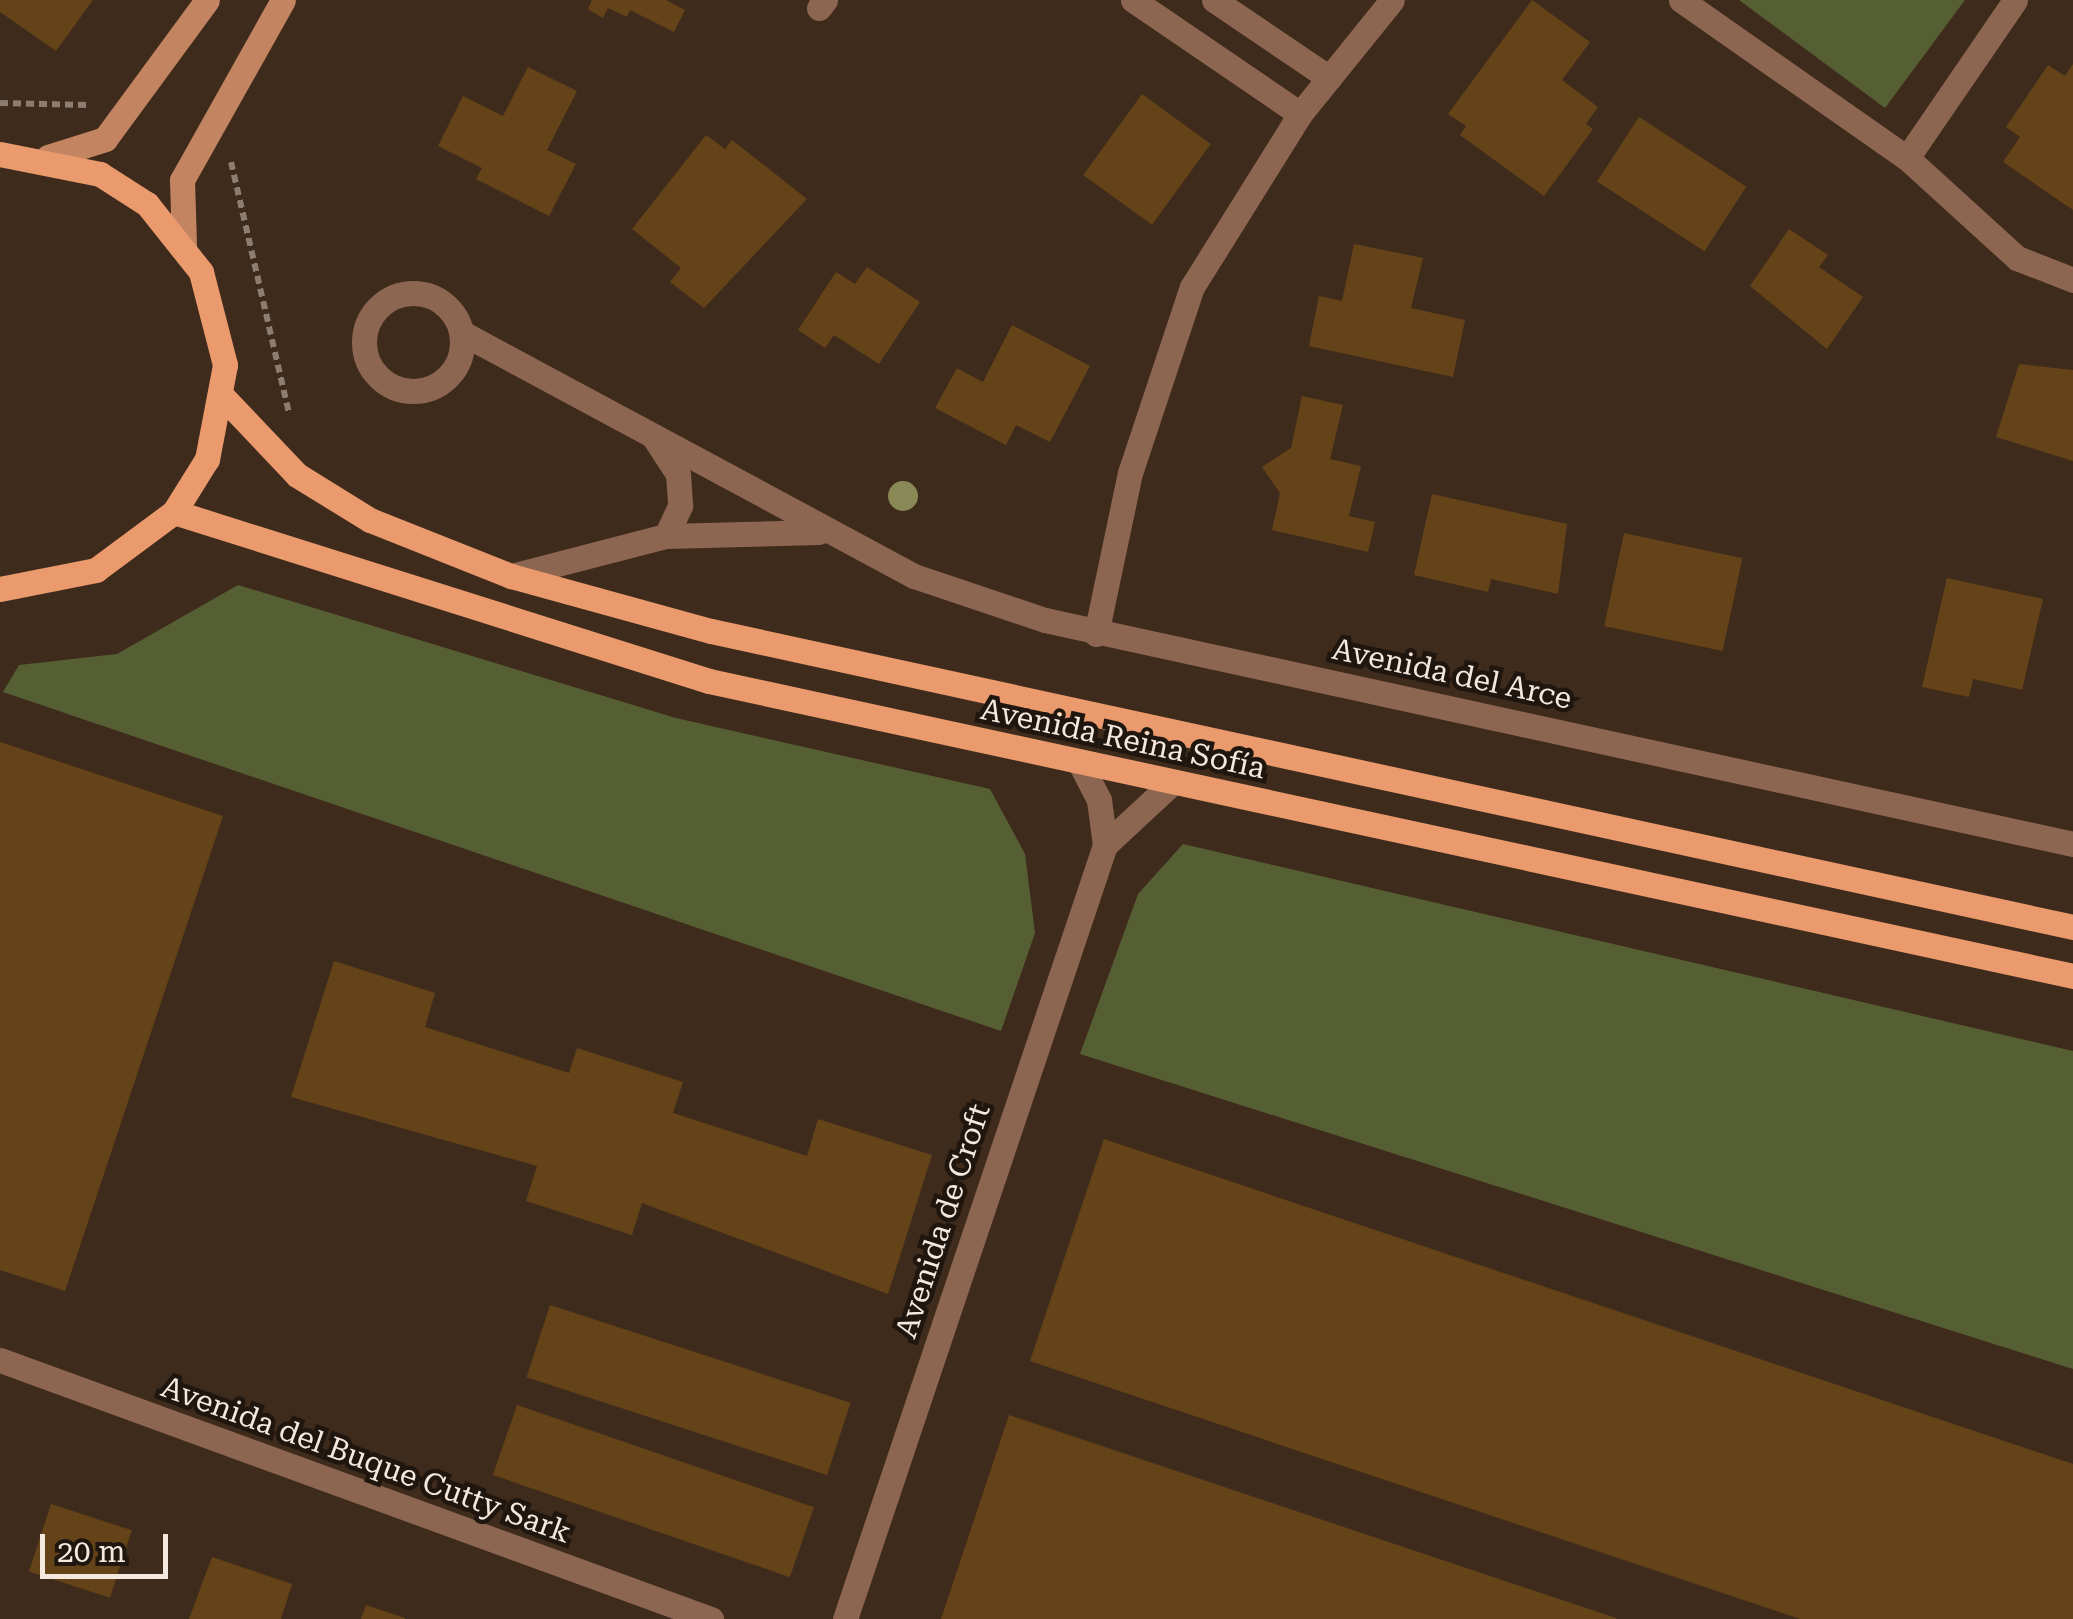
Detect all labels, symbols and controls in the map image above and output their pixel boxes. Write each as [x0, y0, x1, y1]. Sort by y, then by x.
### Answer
street label: Avenida del Arce [1329, 631, 1575, 717]
street label: Avenida Reina Sofía [978, 691, 1268, 787]
street label: Avenida de Croft [888, 1099, 998, 1343]
street label: Avenida del Buque Cutty Sark [156, 1369, 576, 1551]
scale bar [45, 1514, 172, 1576]
text: 20 m [57, 1534, 126, 1569]

